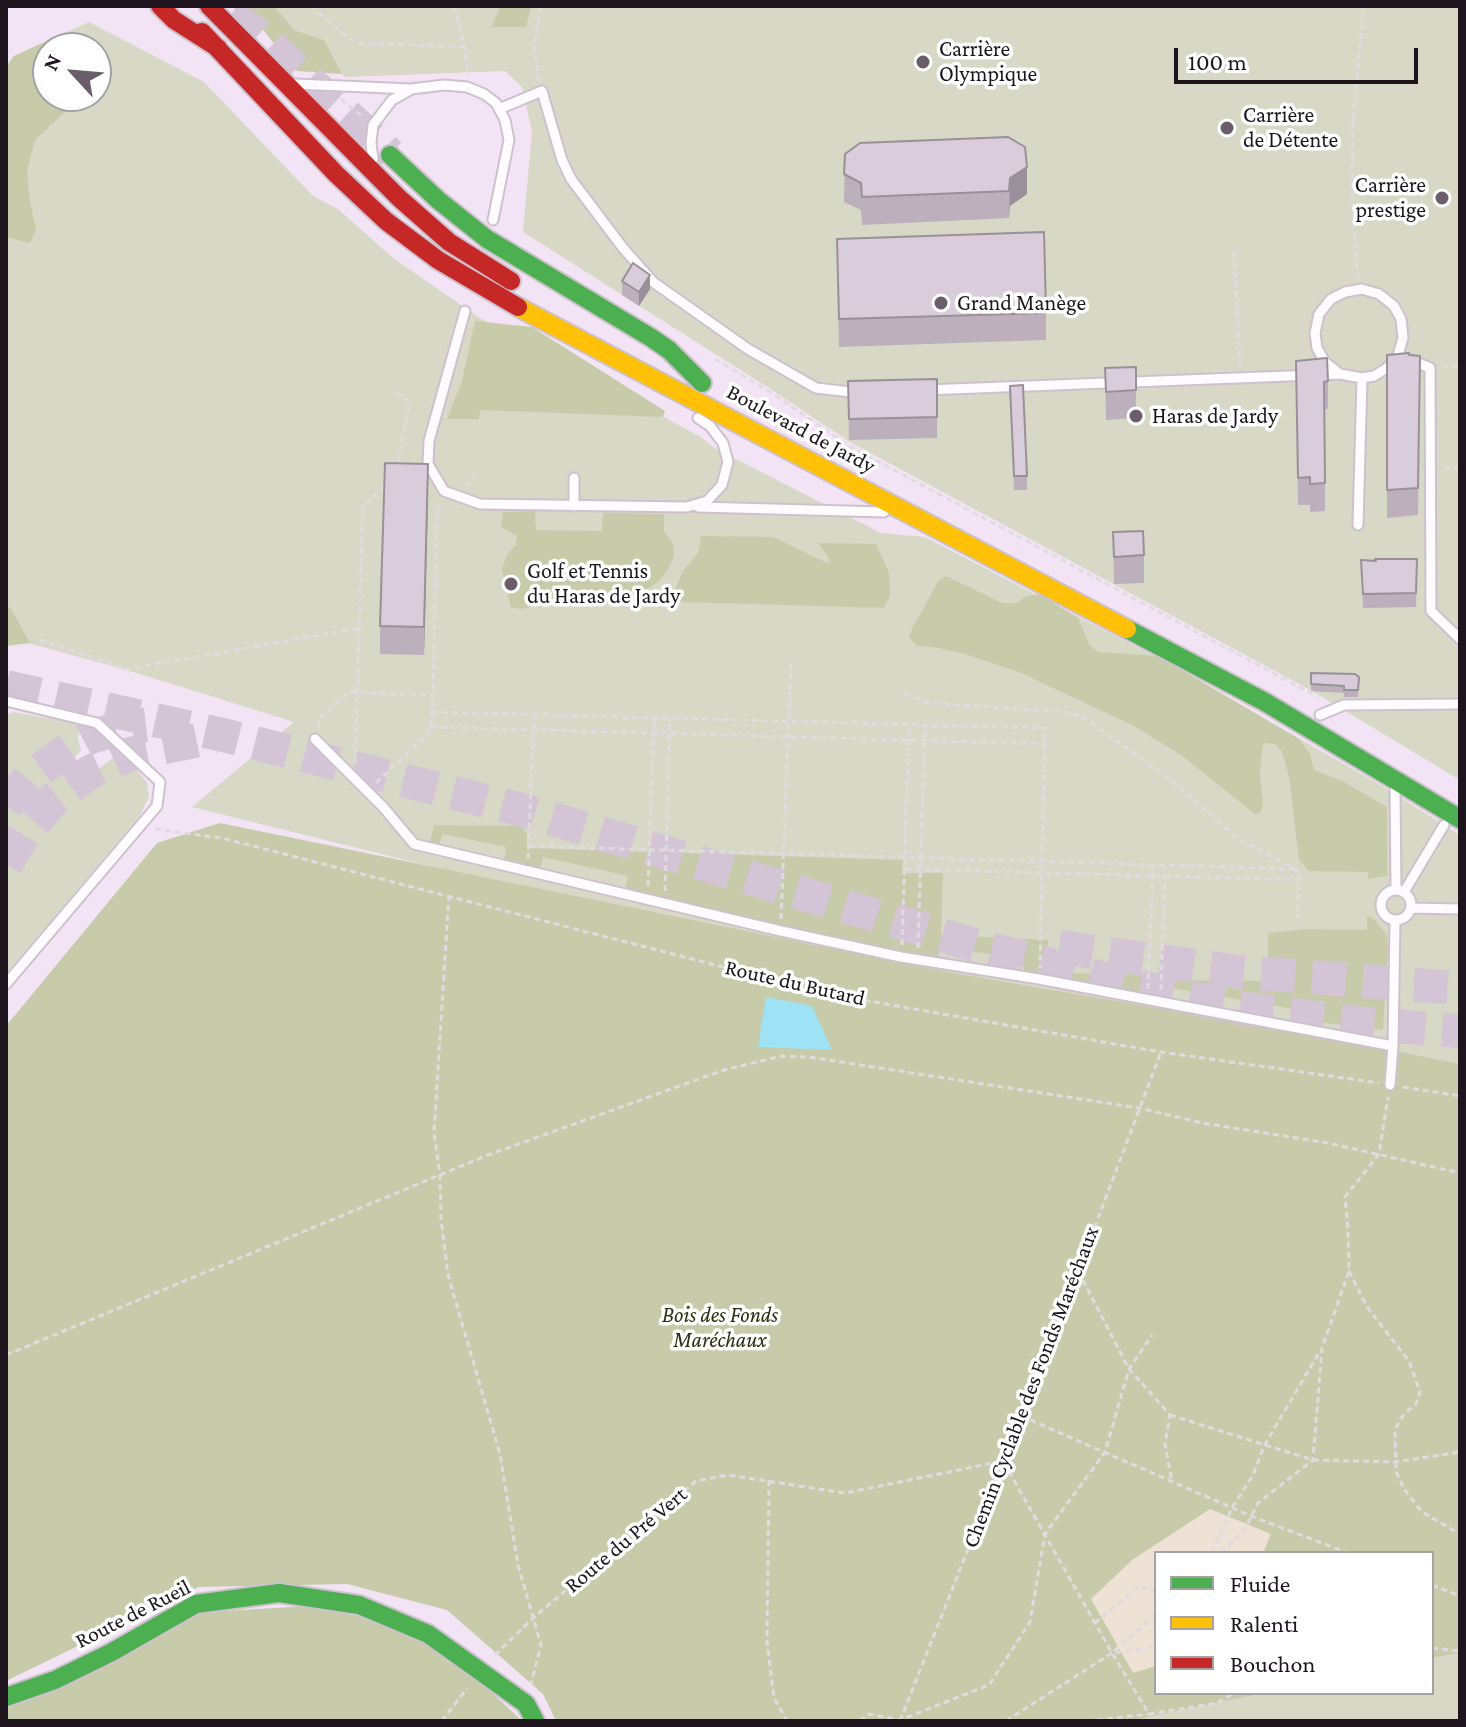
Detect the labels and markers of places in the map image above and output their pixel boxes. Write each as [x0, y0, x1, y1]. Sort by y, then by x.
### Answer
place label: Carrière Olympique [939, 36, 1037, 88]
marker: Carrière Olympique [914, 53, 932, 71]
place label: Carrière de Détente [1243, 102, 1338, 154]
marker: Carrière de Détente [1218, 119, 1236, 137]
place label: Carrière prestige [1355, 172, 1426, 224]
marker: Carrière prestige [1433, 189, 1451, 207]
place label: Grand Manège [957, 290, 1086, 316]
marker: Grand Manège [932, 294, 950, 312]
place label: Haras de Jardy [1152, 403, 1278, 429]
marker: Haras de Jardy [1127, 407, 1145, 425]
place label: Golf et Tennis du Haras de Jardy [527, 558, 680, 610]
marker: Golf et Tennis du Haras de Jardy [502, 575, 520, 593]

